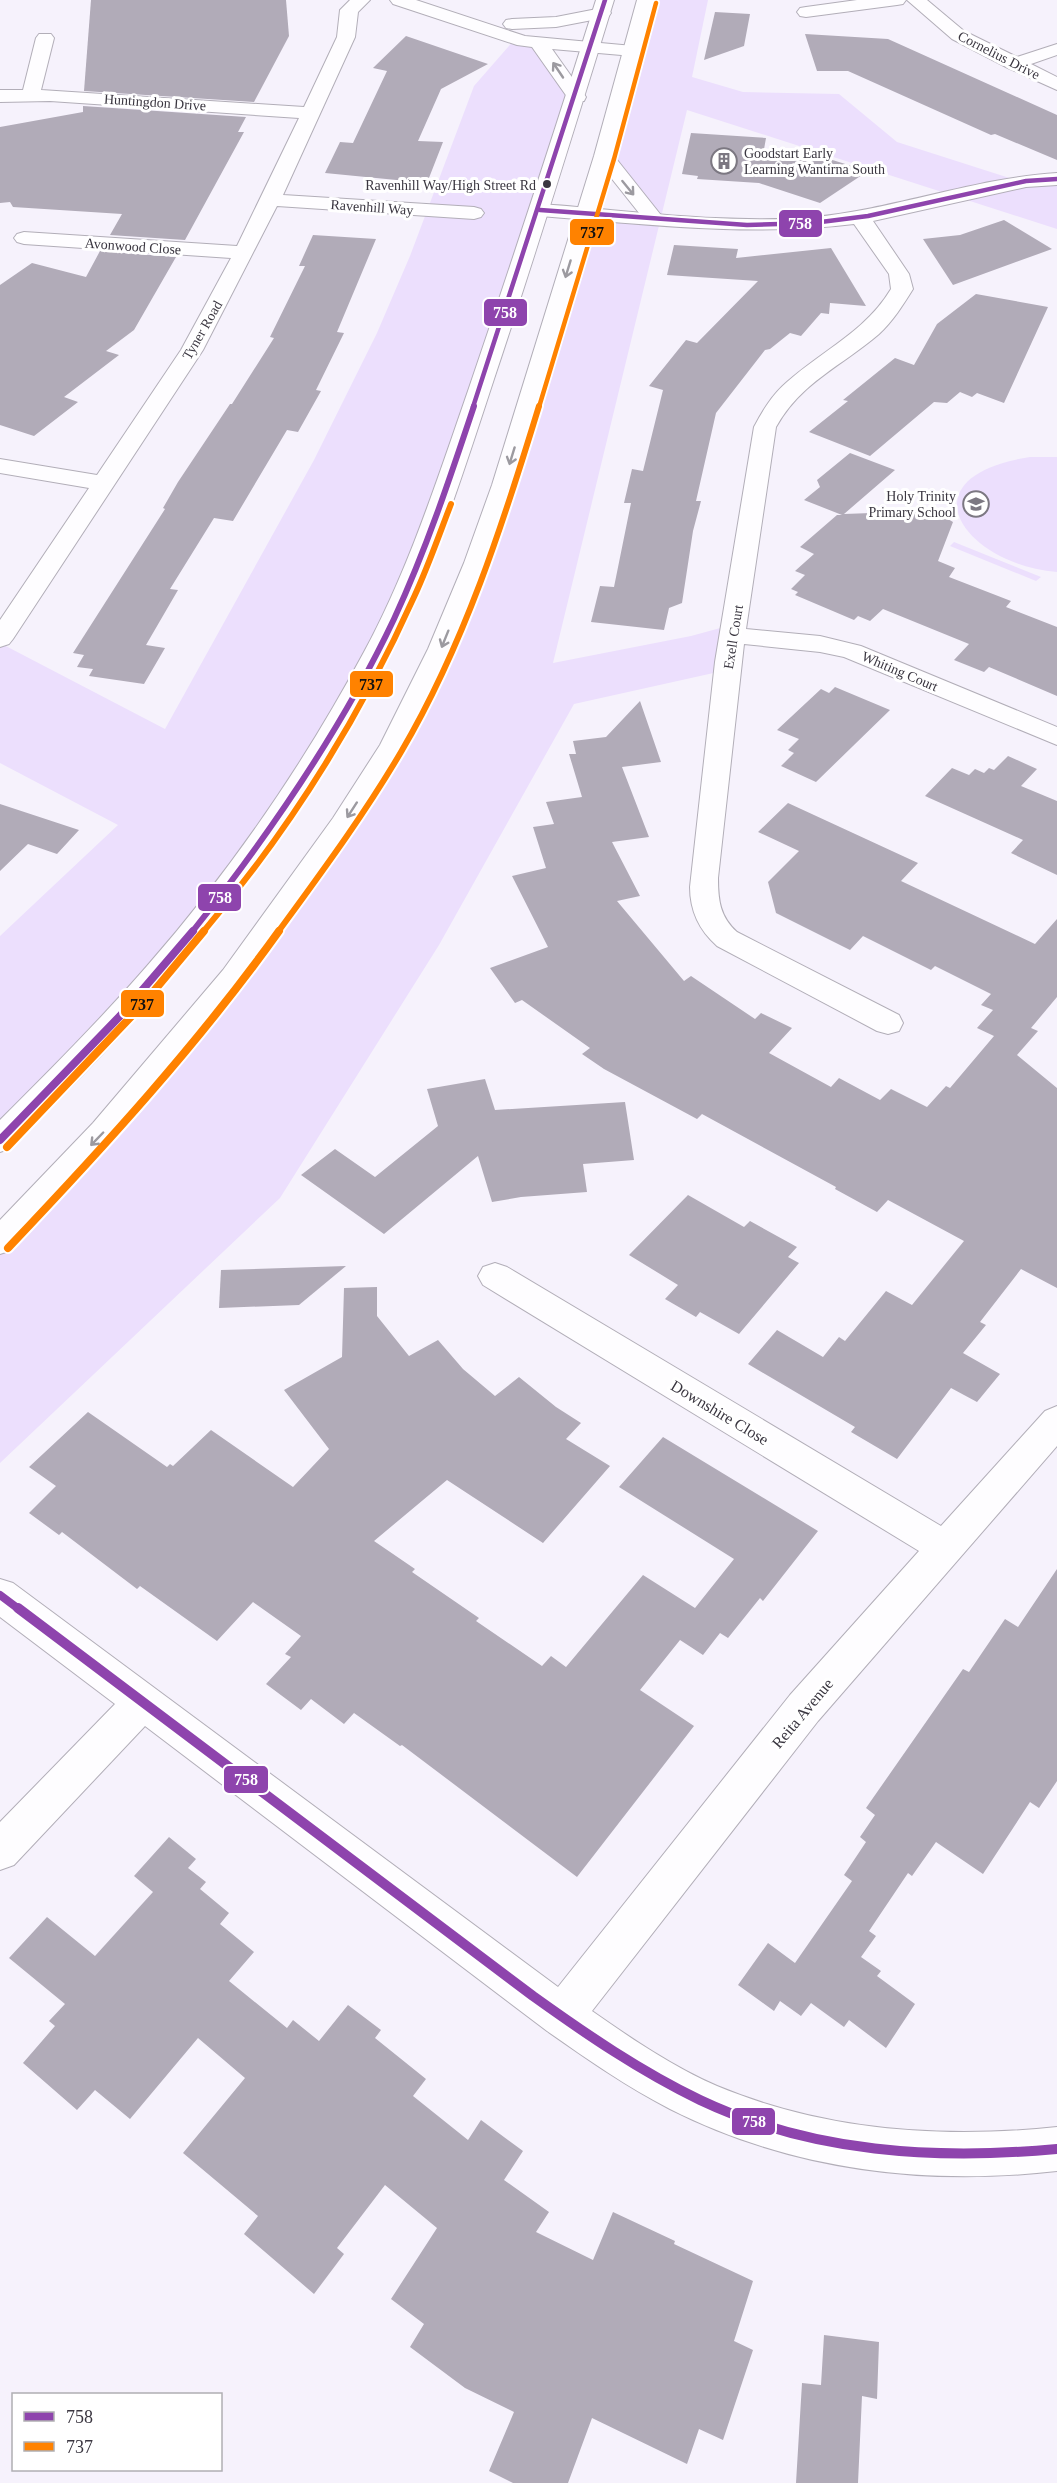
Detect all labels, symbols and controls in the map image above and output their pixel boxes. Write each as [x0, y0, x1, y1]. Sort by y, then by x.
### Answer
street label: Cornelius Drive [955, 28, 1042, 83]
one-way arrow [552, 62, 565, 79]
street label: Huntingdon Drive [103, 91, 206, 114]
building icon: Goodstart Early Learning Wantirna South [709, 146, 739, 176]
place label: Goodstart Early Learning Wantirna South [744, 146, 885, 177]
place label: Ravenhill Way/High Street Rd [365, 178, 536, 193]
marker: Ravenhill Way/High Street Rd [541, 178, 553, 190]
one-way arrow [621, 180, 634, 196]
street label: Ravenhill Way [330, 197, 414, 218]
line badge: 758 [778, 209, 823, 238]
text: 758 [788, 215, 812, 232]
line badge: 737 [569, 218, 615, 246]
text: 737 [580, 224, 604, 241]
street label: Avonwood Close [84, 236, 182, 257]
one-way arrow [562, 259, 573, 278]
street label: Tyner Road [180, 298, 225, 362]
line badge: 758 [483, 298, 528, 327]
text: 758 [493, 304, 517, 321]
one-way arrow [506, 446, 517, 465]
place label: Holy Trinity Primary School [869, 489, 956, 520]
school or university icon: Holy Trinity Primary School [961, 489, 991, 519]
street label: Exell Court [721, 604, 746, 670]
one-way arrow [439, 629, 450, 648]
street label: Whiting Court [859, 649, 940, 694]
line badge: 737 [349, 670, 394, 698]
text: 737 [359, 676, 383, 693]
one-way arrow [345, 801, 357, 818]
line badge: 758 [197, 883, 242, 912]
text: 758 [208, 889, 232, 906]
line badge: 737 [120, 989, 165, 1018]
text: 737 [130, 996, 154, 1013]
one-way arrow [89, 1131, 104, 1146]
street label: Downshire Close [668, 1377, 772, 1448]
street label: Reita Avenue [768, 1675, 836, 1752]
line badge: 758 [223, 1765, 269, 1794]
text: 758 [234, 1771, 258, 1788]
line badge: 758 [731, 2107, 776, 2136]
text: 758 [742, 2113, 766, 2130]
legend [12, 2393, 222, 2471]
text: 758 [66, 2407, 93, 2427]
text: 737 [66, 2437, 93, 2457]

